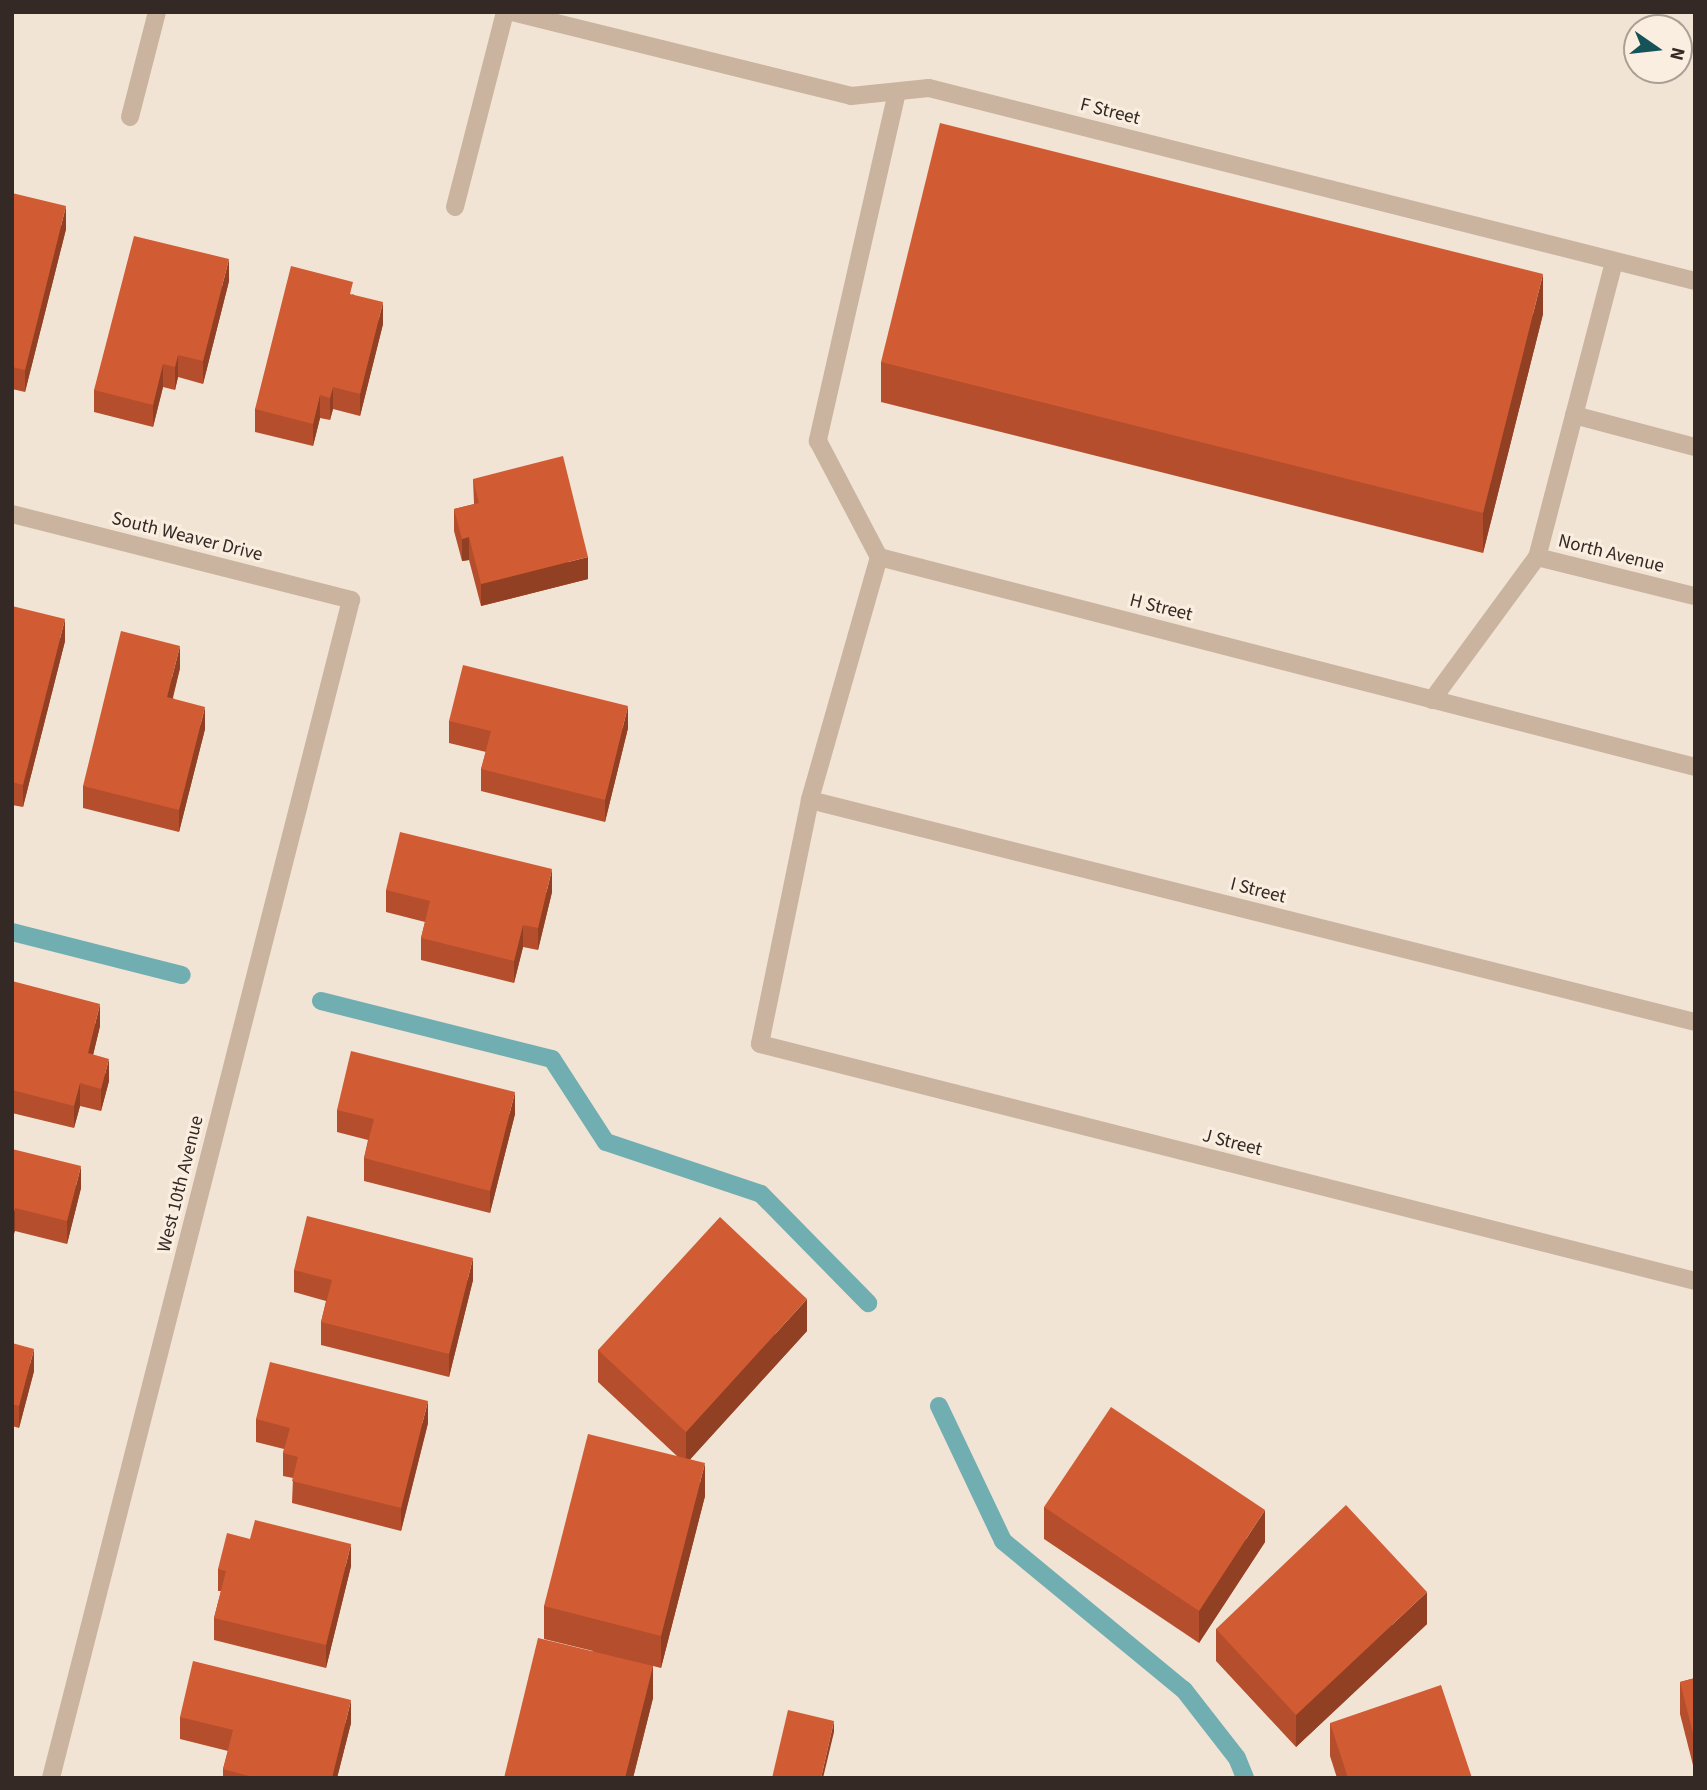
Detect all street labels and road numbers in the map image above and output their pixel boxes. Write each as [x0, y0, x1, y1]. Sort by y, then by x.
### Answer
street label: F Street [1078, 94, 1142, 130]
street label: South Weaver Drive [109, 507, 265, 567]
street label: North Avenue [1556, 530, 1666, 578]
street label: H Street [1127, 589, 1195, 627]
street label: I Street [1228, 873, 1288, 909]
street label: West 10th Avenue [153, 1113, 209, 1255]
street label: J Street [1200, 1125, 1264, 1161]

